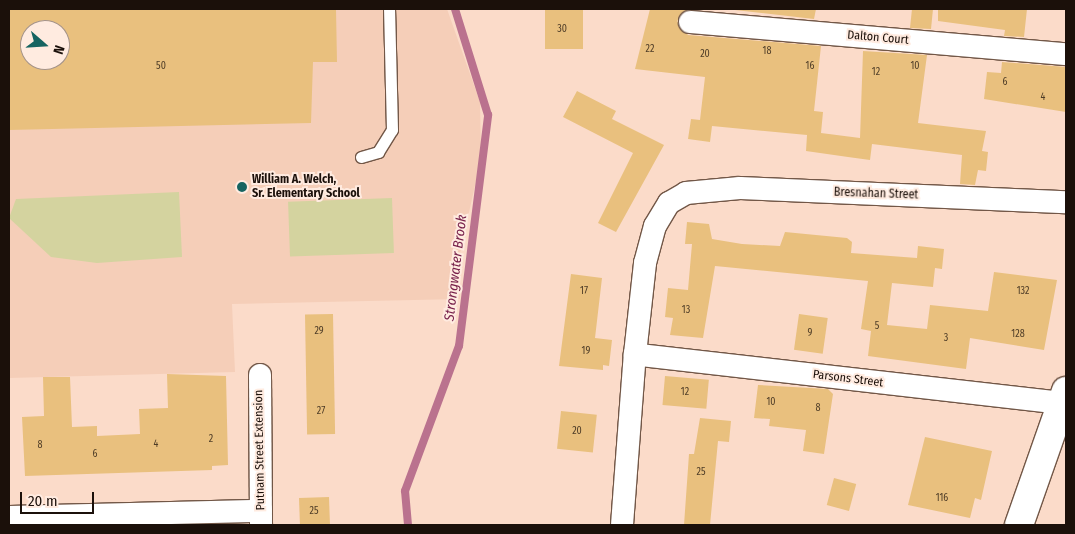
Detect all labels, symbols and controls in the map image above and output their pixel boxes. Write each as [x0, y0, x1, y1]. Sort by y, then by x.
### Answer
north arrow [20, 20, 70, 70]
house number: 30 [557, 24, 567, 36]
street label: Dalton Court [847, 28, 909, 48]
text: N [49, 43, 68, 56]
house number: 22 [646, 44, 654, 56]
house number: 18 [763, 46, 771, 58]
house number: 20 [700, 49, 710, 61]
house number: 50 [156, 61, 166, 73]
house number: 16 [806, 61, 814, 73]
house number: 10 [910, 61, 920, 73]
house number: 12 [872, 67, 880, 79]
house number: 6 [1003, 77, 1007, 89]
house number: 4 [1041, 92, 1045, 104]
place label: William A. Welch, Sr. Elementary School [252, 173, 360, 201]
marker: William A. Welch, Sr. Elementary School [236, 181, 248, 193]
street label: Bresnahan Street [834, 185, 918, 203]
water label: Strongwater Brook [441, 214, 471, 322]
house number: 17 [580, 286, 588, 298]
house number: 132 [1017, 286, 1029, 298]
house number: 13 [682, 305, 690, 317]
house number: 5 [875, 321, 879, 333]
house number: 29 [314, 326, 324, 338]
house number: 9 [808, 328, 812, 340]
house number: 128 [1011, 329, 1025, 341]
house number: 3 [944, 333, 948, 345]
house number: 19 [582, 346, 590, 358]
street label: Parsons Street [812, 368, 884, 390]
house number: 12 [681, 387, 689, 399]
street label: Putnam Street Extension [252, 390, 268, 510]
house number: 10 [766, 397, 776, 409]
house number: 8 [816, 403, 820, 415]
house number: 27 [317, 406, 325, 418]
house number: 20 [572, 426, 582, 438]
house number: 2 [209, 434, 213, 446]
house number: 4 [154, 439, 158, 451]
house number: 8 [38, 440, 42, 452]
house number: 6 [93, 449, 97, 461]
house number: 25 [697, 467, 705, 479]
scale bar [22, 482, 96, 514]
text: 20 m [28, 492, 58, 510]
house number: 116 [936, 493, 948, 505]
house number: 25 [310, 506, 318, 518]

